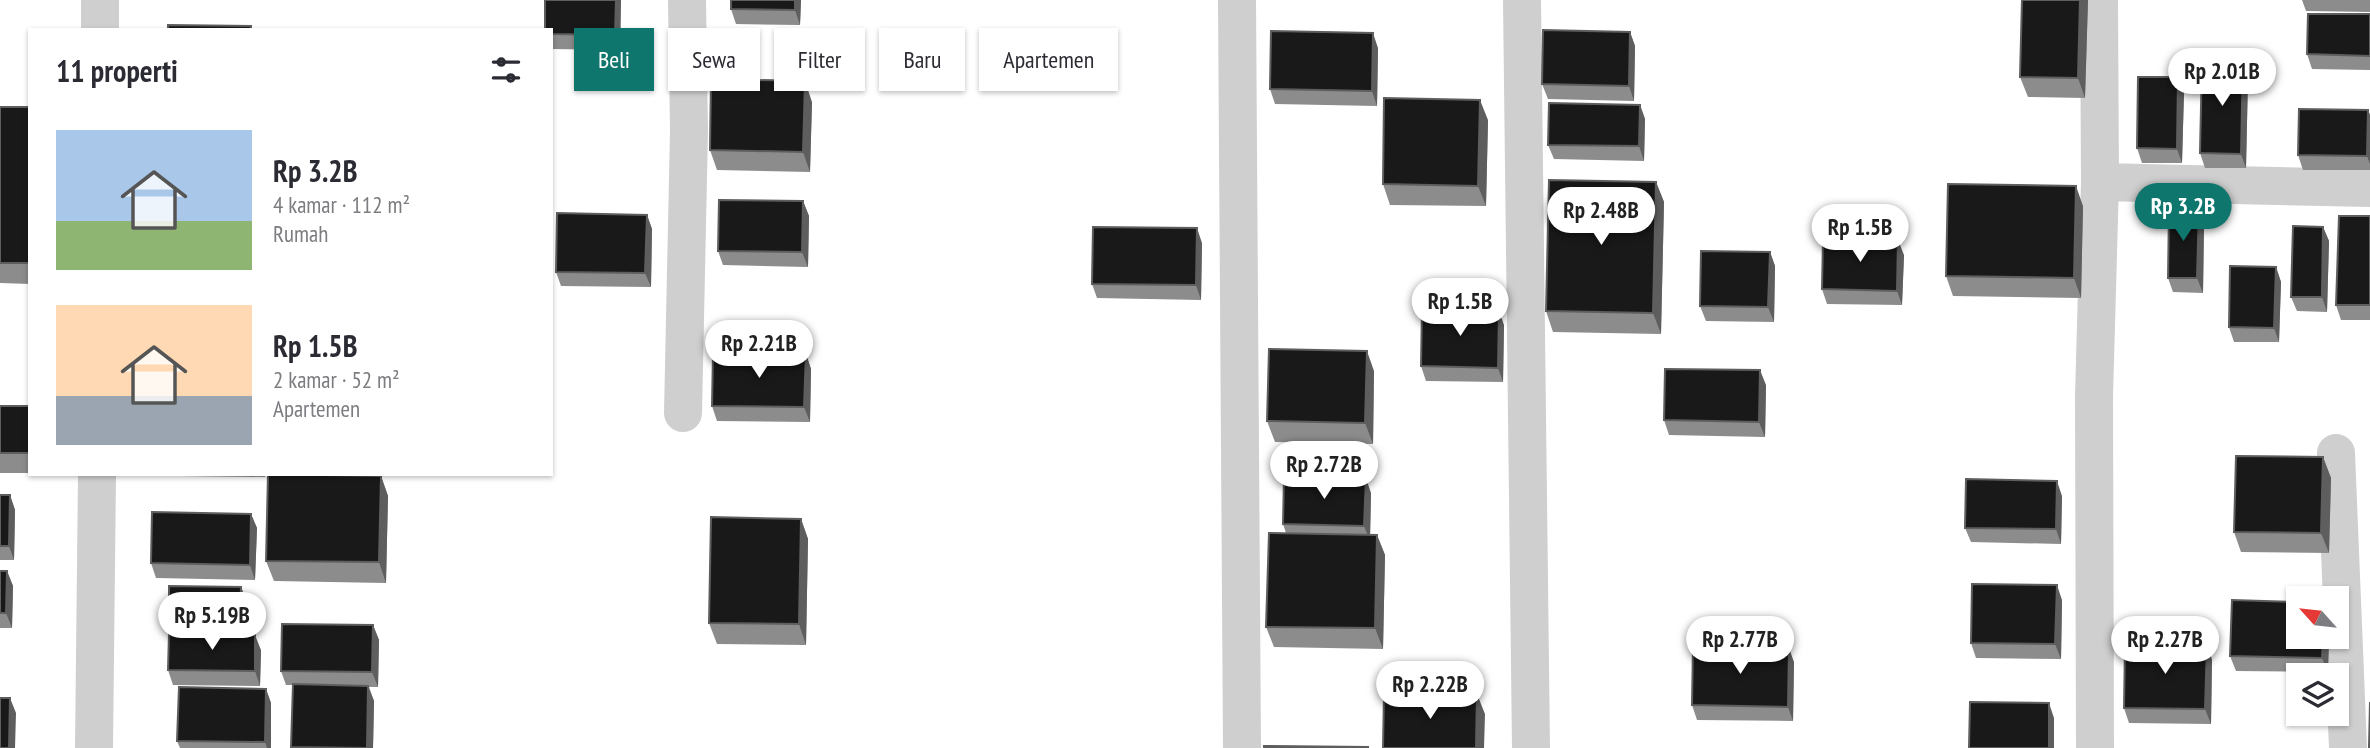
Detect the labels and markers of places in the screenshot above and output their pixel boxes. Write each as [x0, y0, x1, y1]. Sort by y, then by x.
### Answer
pin: Rp 2.01B [2150, 48, 2294, 108]
pin: Rp 3.2B [2118, 184, 2248, 243]
pin: Rp 2.48B [1529, 188, 1673, 247]
pin: Rp 1.5B [1795, 204, 1925, 264]
pin: Rp 1.5B [1395, 278, 1525, 338]
pin: Rp 2.21B [687, 320, 831, 380]
pin: Rp 2.72B [1252, 442, 1396, 501]
pin: Rp 5.19B [140, 592, 284, 652]
pin: Rp 2.77B [1668, 616, 1812, 676]
pin: Rp 2.27B [2093, 616, 2237, 676]
pin: Rp 2.22B [1358, 662, 1502, 721]

